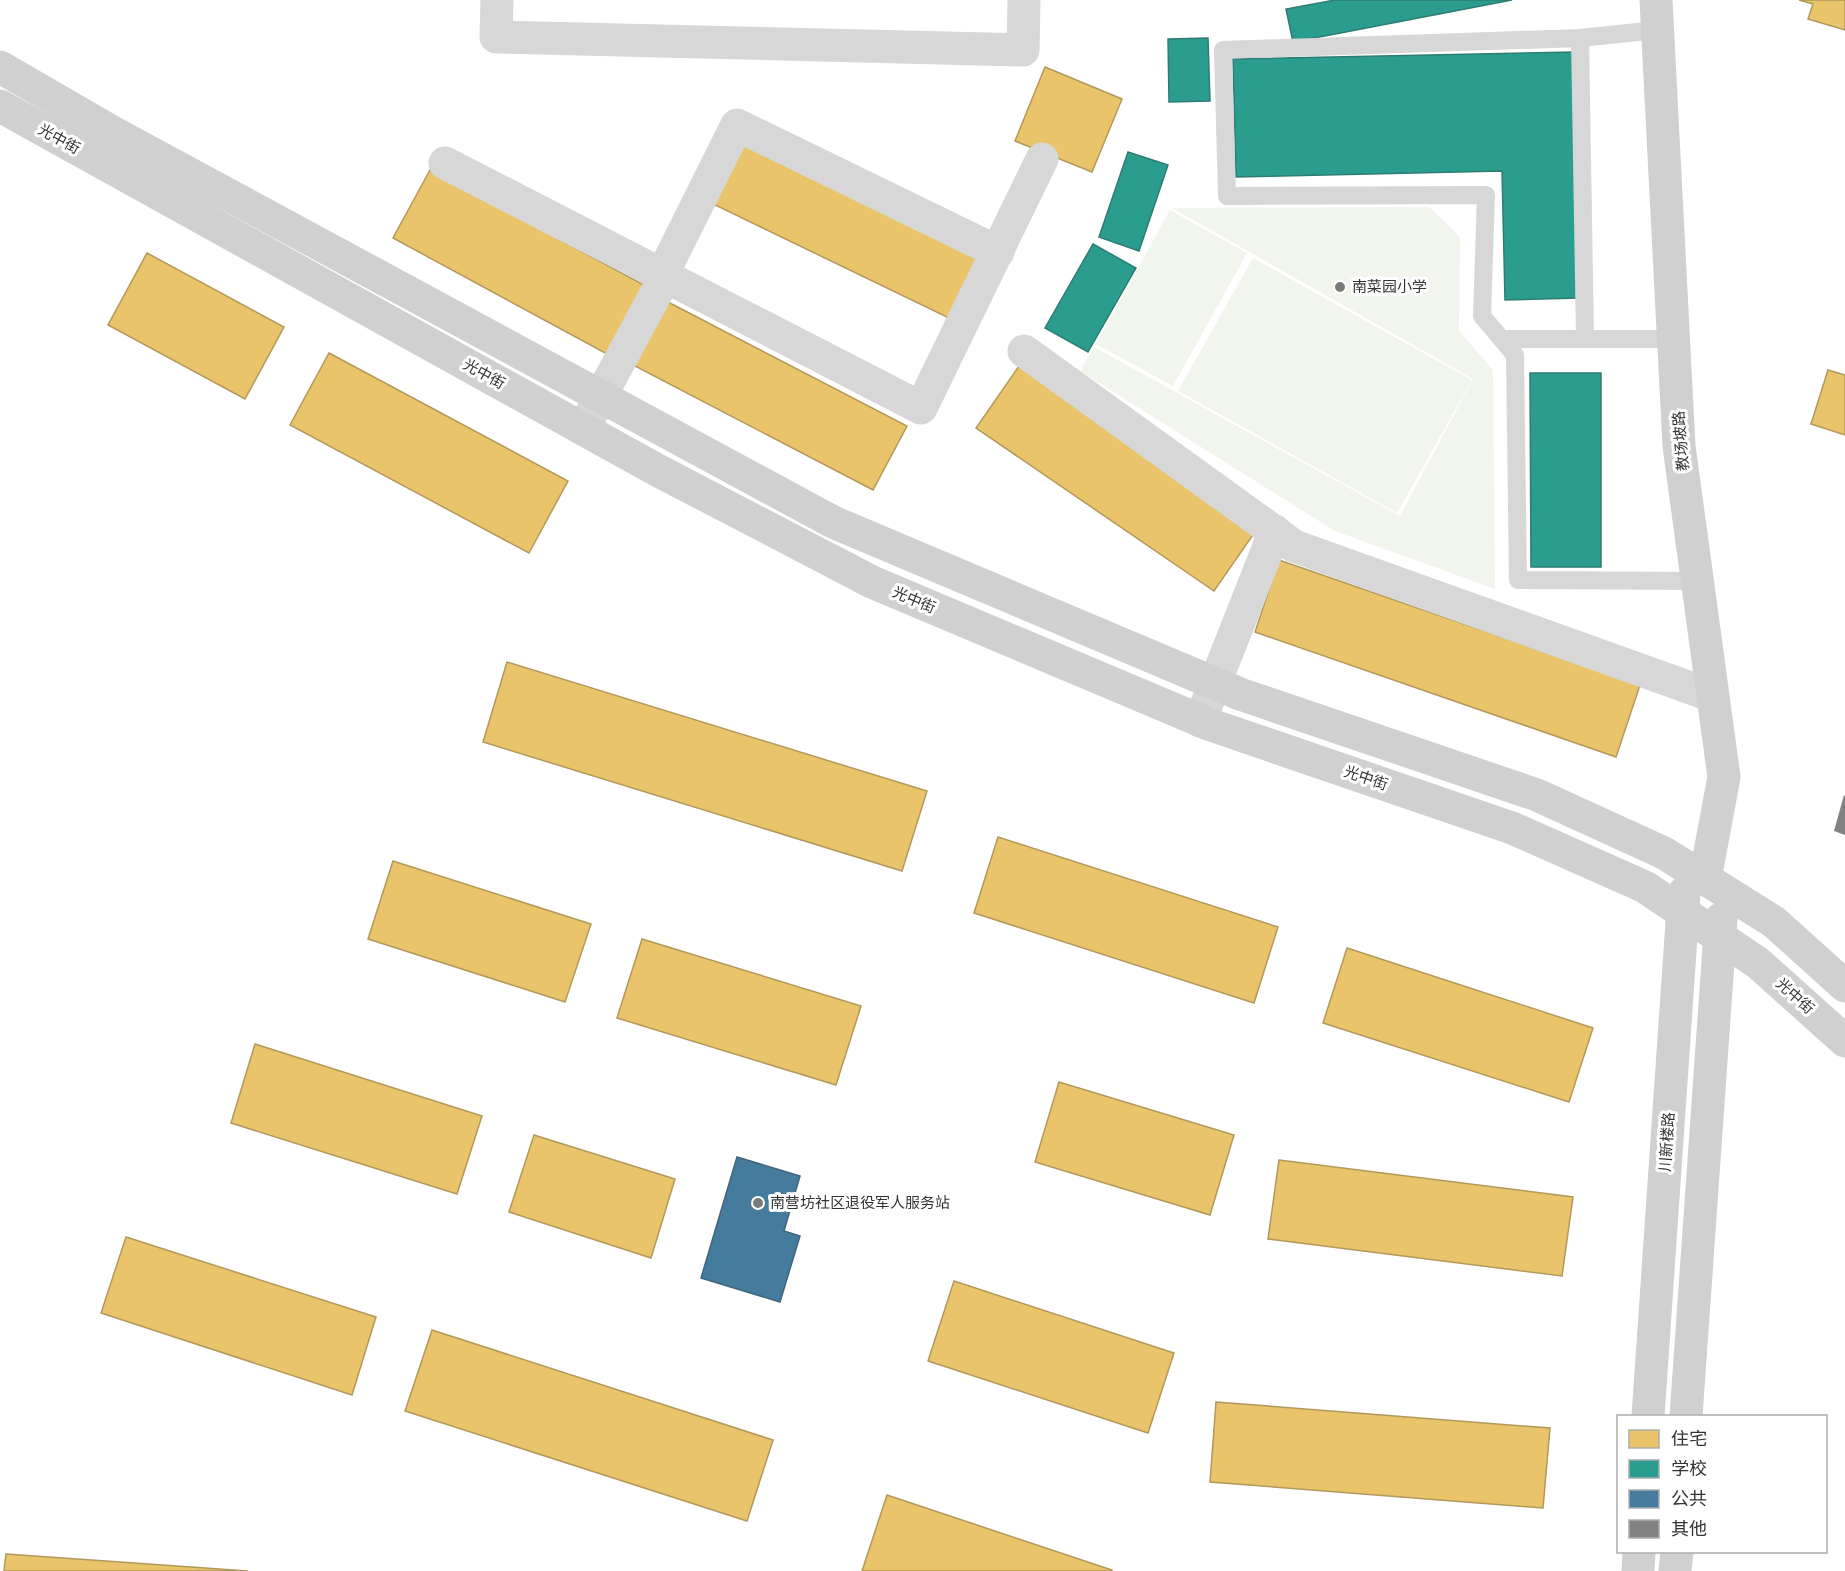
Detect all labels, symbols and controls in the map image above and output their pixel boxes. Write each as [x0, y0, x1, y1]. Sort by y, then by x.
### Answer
street label: 光中街 [35, 119, 84, 158]
place label: 南菜园小学 [1352, 277, 1427, 296]
marker: 南菜园小学 [1333, 280, 1347, 294]
street label: 光中街 [460, 354, 509, 393]
street label: 教场坡路 [1668, 410, 1693, 472]
street label: 光中街 [890, 582, 939, 617]
street label: 光中街 [1342, 761, 1391, 794]
street label: 光中街 [1772, 974, 1818, 1018]
street label: 川新楼路 [1655, 1111, 1678, 1173]
place label: 南营坊社区退役军人服务站 [770, 1193, 950, 1212]
marker: 南营坊社区退役军人服务站 [751, 1196, 765, 1210]
legend [1617, 1415, 1827, 1553]
text: 住宅 [1671, 1427, 1707, 1450]
text: 学校 [1671, 1457, 1707, 1480]
text: 公共 [1671, 1487, 1707, 1510]
text: 其他 [1671, 1517, 1707, 1540]

